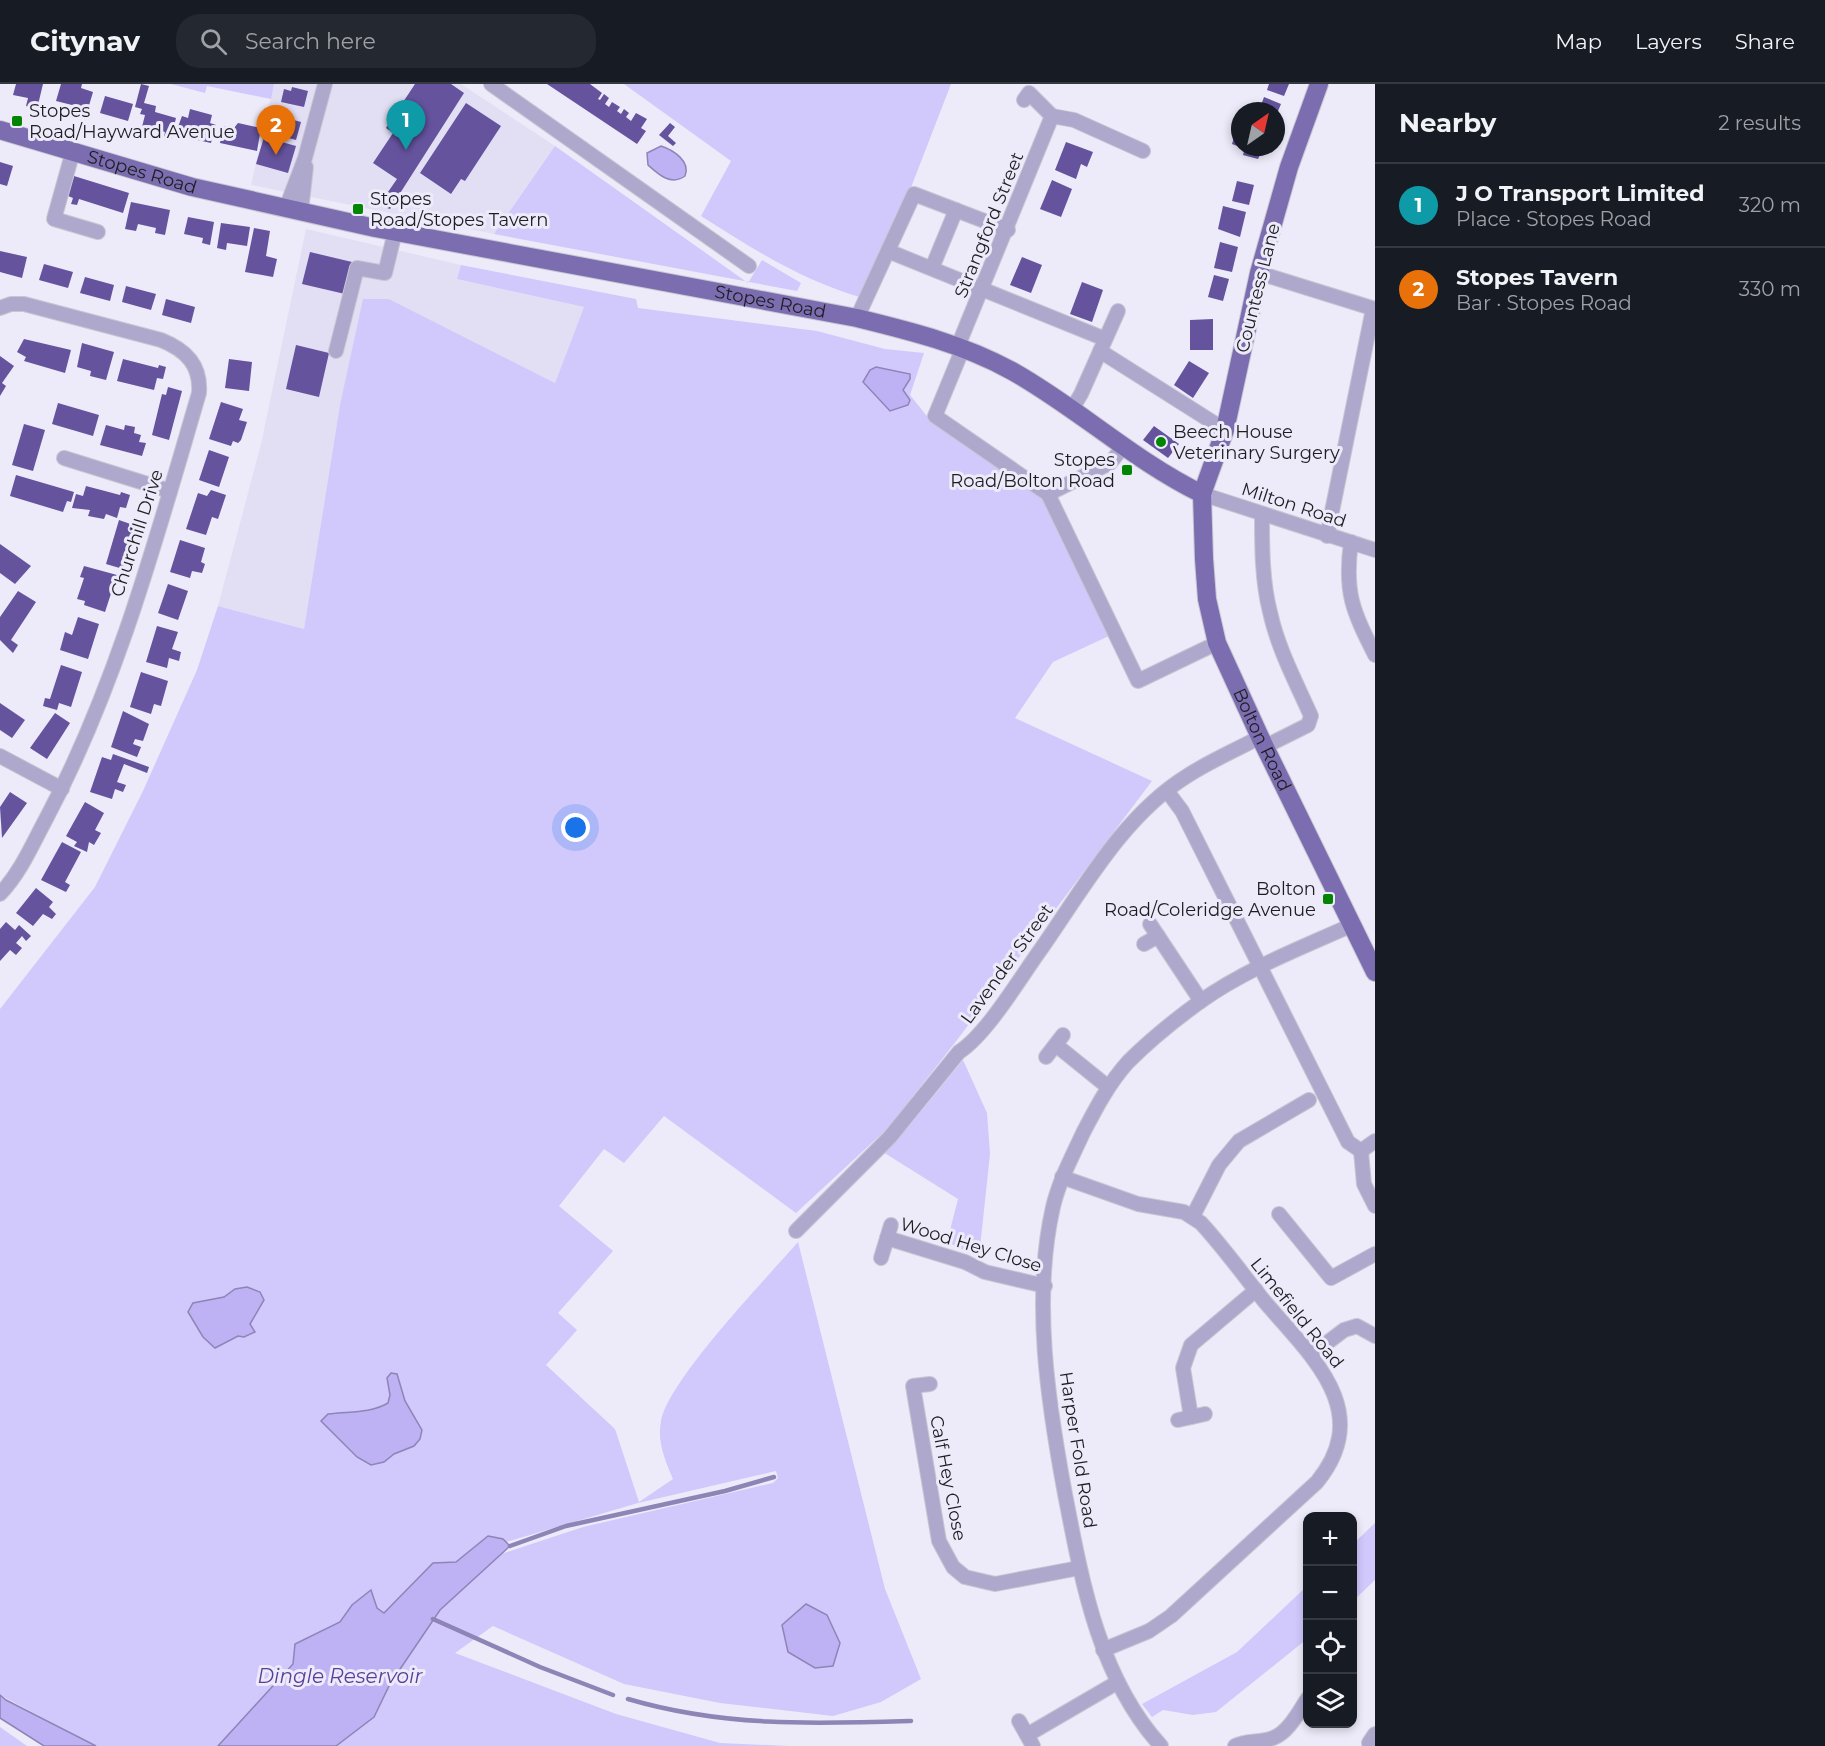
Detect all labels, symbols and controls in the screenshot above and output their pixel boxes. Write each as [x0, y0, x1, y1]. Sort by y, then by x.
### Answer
search box [176, 14, 596, 68]
text: Citynav [30, 24, 140, 58]
icon: search [197, 25, 230, 58]
text: Search here [245, 28, 376, 55]
text: Map [1555, 29, 1602, 54]
text: Layers [1635, 29, 1702, 54]
text: Share [1735, 29, 1795, 54]
place label: Stopes Road/Hayward Avenue [29, 100, 235, 143]
pin: 1 [386, 100, 426, 150]
north arrow [1231, 102, 1285, 156]
pin: 2 [256, 106, 296, 155]
text: Nearby [1399, 107, 1496, 139]
text: 2 results [1718, 111, 1801, 135]
marker: Stopes Road/Hayward Avenue [10, 114, 24, 128]
street label: Stopes Road [85, 145, 199, 199]
street label: Strangford Street [950, 149, 1028, 301]
text: J O Transport Limited [1456, 180, 1704, 207]
place label: Stopes Road/Stopes Tavern [370, 188, 549, 231]
text: 1 [1415, 193, 1422, 217]
text: 320 m [1739, 193, 1801, 217]
marker: Stopes Road/Stopes Tavern [351, 202, 365, 216]
text: Place · Stopes Road [1456, 207, 1652, 231]
street label: Countess Lane [1231, 221, 1285, 355]
text: Stopes Tavern [1456, 264, 1618, 291]
text: 2 [1413, 277, 1424, 301]
text: 330 m [1739, 277, 1801, 301]
street label: Stopes Road [713, 281, 828, 323]
text: Bar · Stopes Road [1456, 291, 1632, 315]
place label: Beech House Veterinary Surgery [1173, 421, 1340, 464]
marker: Beech House Veterinary Surgery [1154, 435, 1168, 449]
place label: Stopes Road/Bolton Road [950, 449, 1115, 492]
marker: Stopes Road/Bolton Road [1120, 463, 1134, 477]
street label: Churchill Drive [106, 466, 168, 599]
street label: Milton Road [1239, 478, 1349, 532]
street label: Bolton Road [1228, 685, 1296, 795]
your location [561, 813, 590, 842]
place label: Bolton Road/Coleridge Avenue [1104, 878, 1316, 921]
marker: Bolton Road/Coleridge Avenue [1321, 892, 1335, 906]
street label: Lavender Street [956, 900, 1058, 1028]
street label: Wood Hey Close [898, 1213, 1045, 1277]
street label: Limefield Road [1246, 1253, 1348, 1373]
street label: Harper Fold Road [1055, 1370, 1101, 1530]
street label: Calf Hey Close [925, 1413, 971, 1543]
map controls [1303, 1512, 1357, 1728]
button: + [1303, 1512, 1357, 1566]
button: − [1303, 1566, 1357, 1620]
button: locate [1303, 1620, 1357, 1674]
water label: Dingle Reservoir [258, 1664, 423, 1688]
button: layers [1303, 1674, 1357, 1728]

